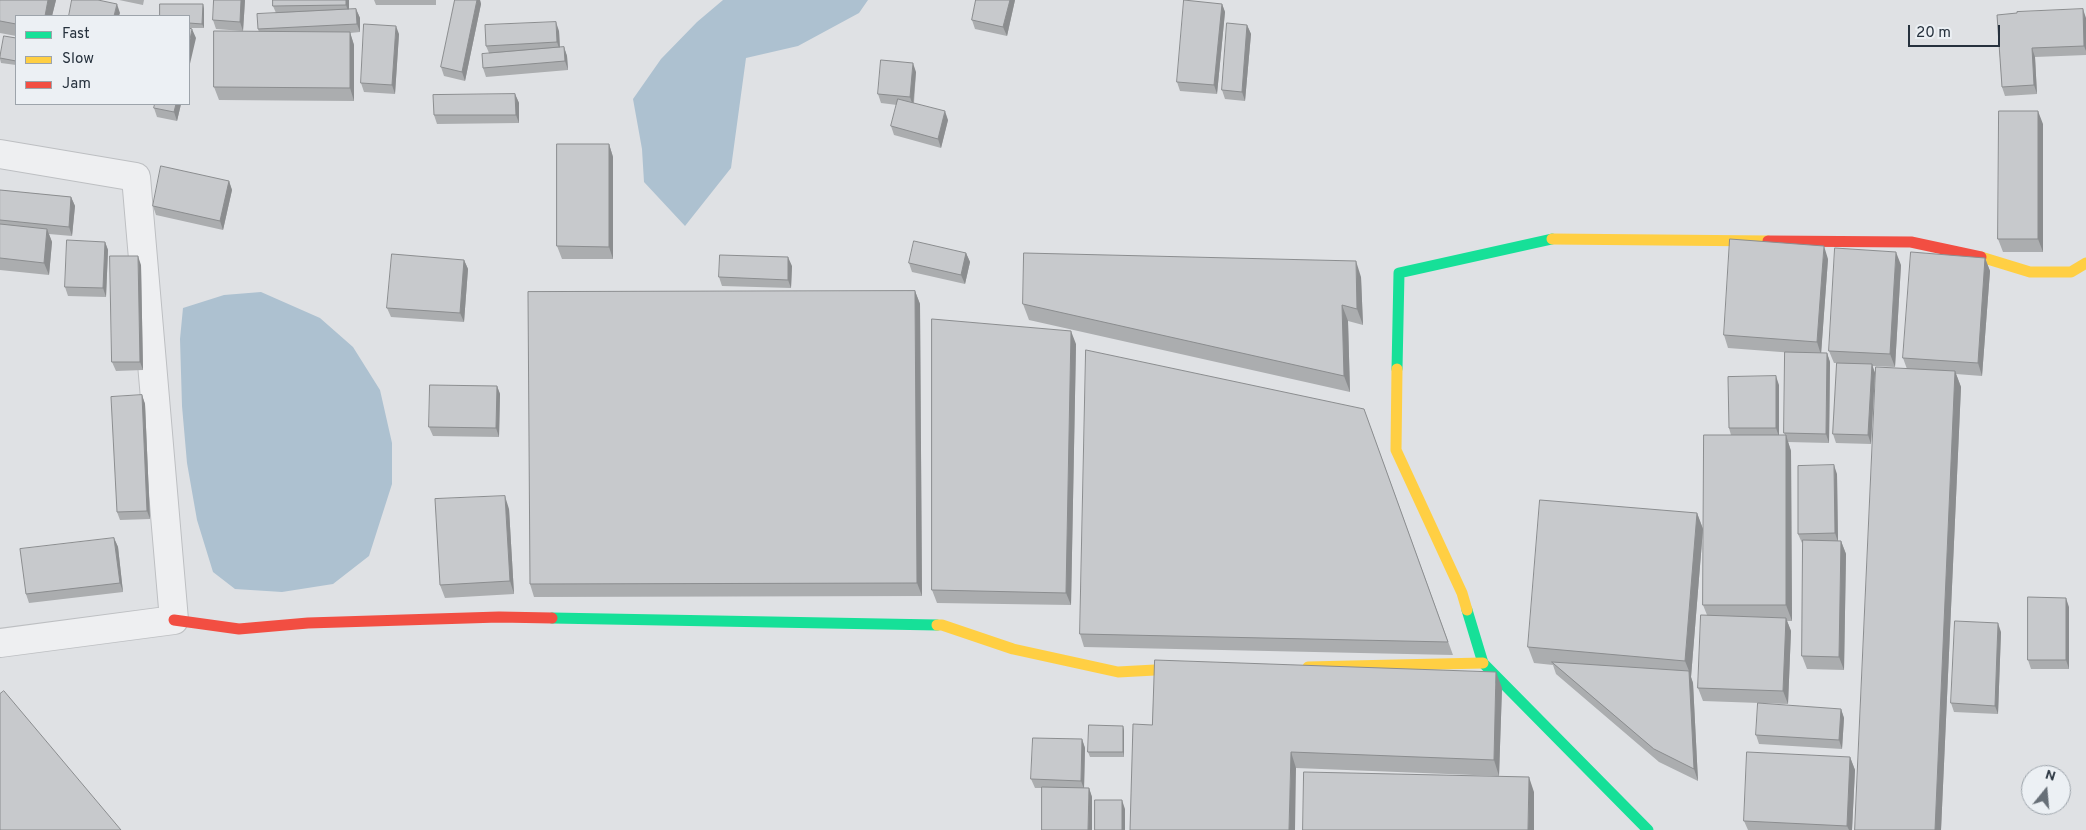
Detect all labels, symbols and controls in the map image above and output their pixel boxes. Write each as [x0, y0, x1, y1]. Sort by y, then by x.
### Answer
legend [15, 15, 190, 105]
scale bar [1911, 15, 2004, 47]
text: 20 m [1916, 24, 1951, 43]
text: Fast [62, 25, 90, 44]
text: Slow [62, 50, 94, 69]
text: Jam [62, 75, 91, 94]
north arrow [2021, 765, 2071, 815]
text: N [2043, 767, 2058, 786]

